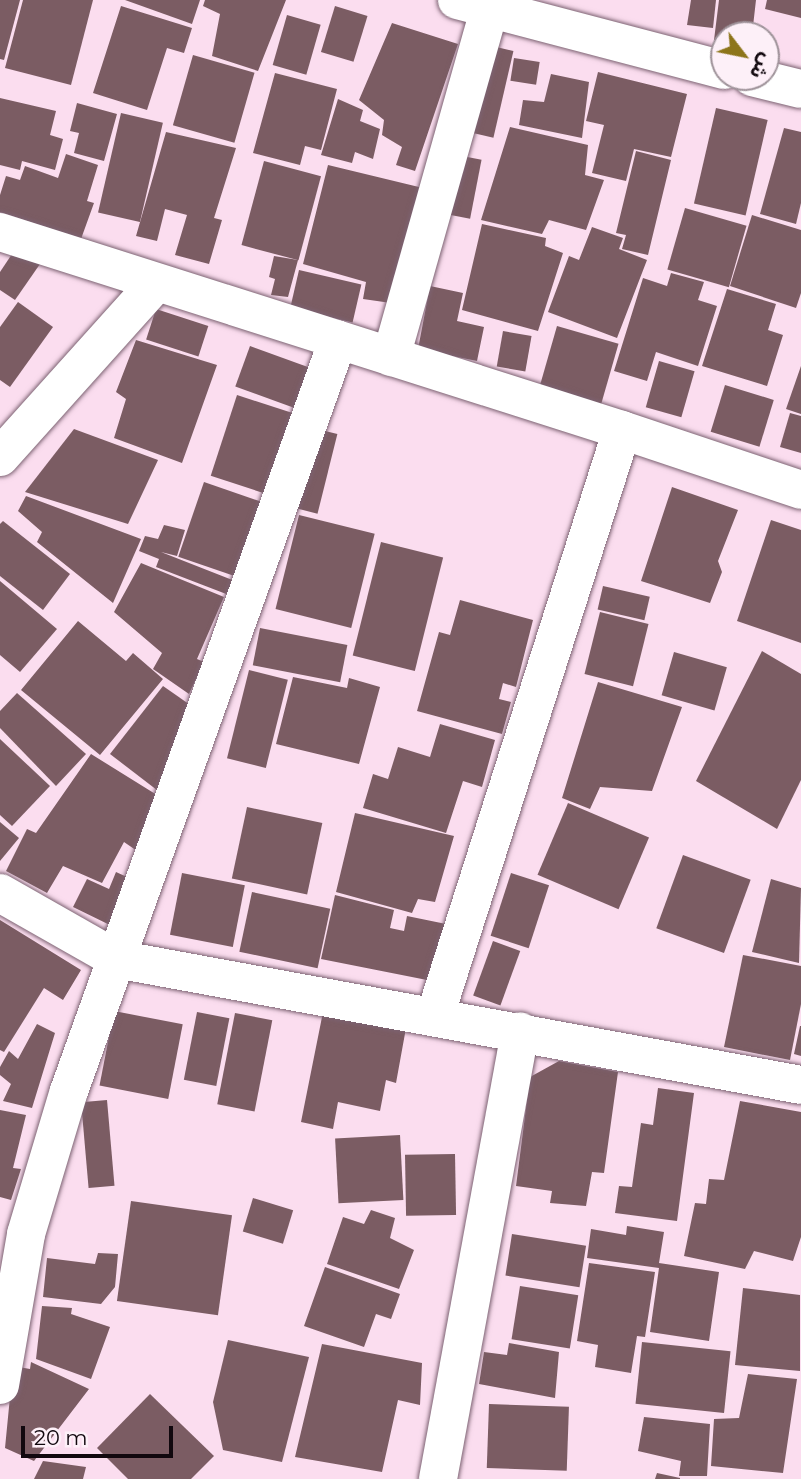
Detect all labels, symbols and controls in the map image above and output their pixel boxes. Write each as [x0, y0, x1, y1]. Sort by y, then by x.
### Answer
north arrow [710, 21, 780, 91]
text: ش [745, 49, 778, 83]
scale bar [24, 1412, 177, 1456]
text: 20 m [34, 1425, 88, 1450]

